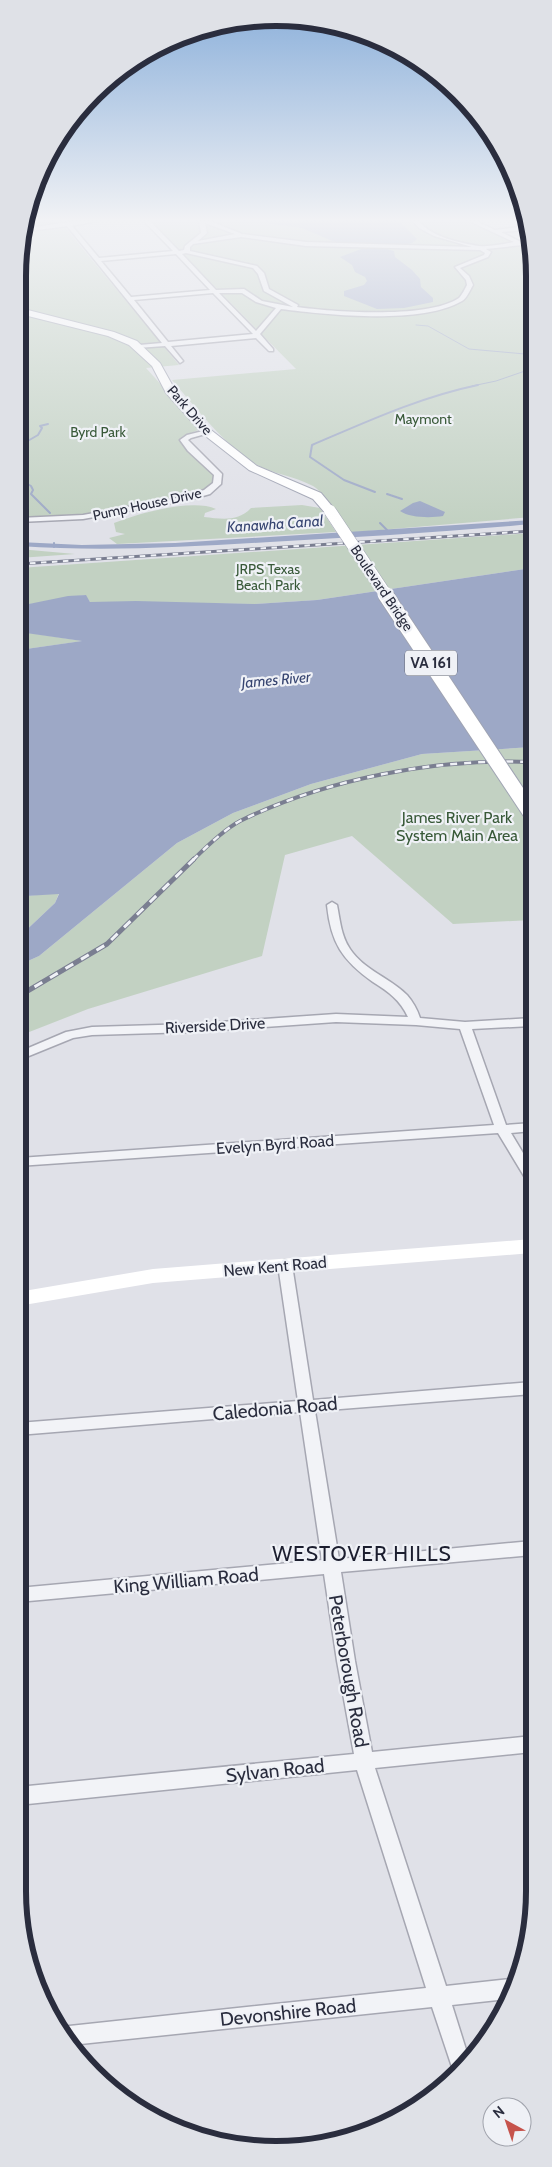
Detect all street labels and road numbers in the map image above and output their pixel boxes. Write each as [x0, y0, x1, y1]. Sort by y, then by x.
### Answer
street label: Park Drive [164, 382, 216, 438]
street label: Pump House Drive [91, 484, 203, 524]
street label: Boulevard Bridge [347, 542, 417, 634]
road number: VA 161 [405, 650, 457, 676]
street label: Riverside Drive [164, 1013, 266, 1038]
street label: Evelyn Byrd Road [215, 1131, 335, 1158]
street label: New Kent Road [223, 1253, 328, 1280]
street label: Caledonia Road [212, 1392, 338, 1425]
street label: King William Road [112, 1563, 260, 1598]
street label: Peterborough Road [324, 1593, 373, 1749]
street label: Sylvan Road [225, 1754, 326, 1787]
street label: Devonshire Road [219, 1994, 357, 2031]

